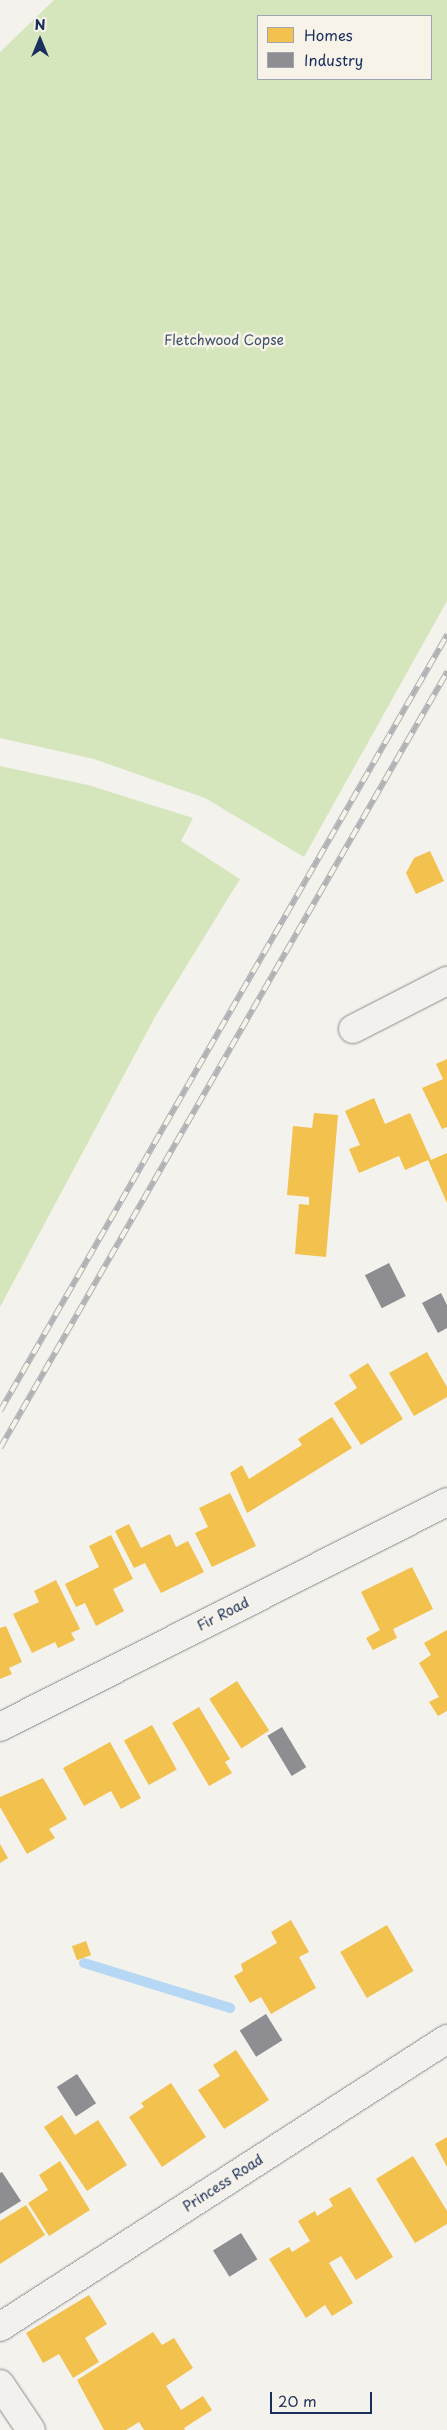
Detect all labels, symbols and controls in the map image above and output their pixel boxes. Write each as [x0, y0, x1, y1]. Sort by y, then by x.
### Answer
text: N [34, 14, 46, 35]
north arrow [15, 15, 65, 65]
legend [257, 15, 432, 80]
text: Homes [304, 23, 353, 46]
text: Industry [304, 48, 363, 71]
park label: Fletchwood Copse [164, 332, 284, 348]
street label: Fir Road [194, 1594, 252, 1634]
street label: Princess Road [180, 2151, 266, 2215]
scale bar [272, 2382, 374, 2414]
text: 20 m [278, 2389, 317, 2412]

